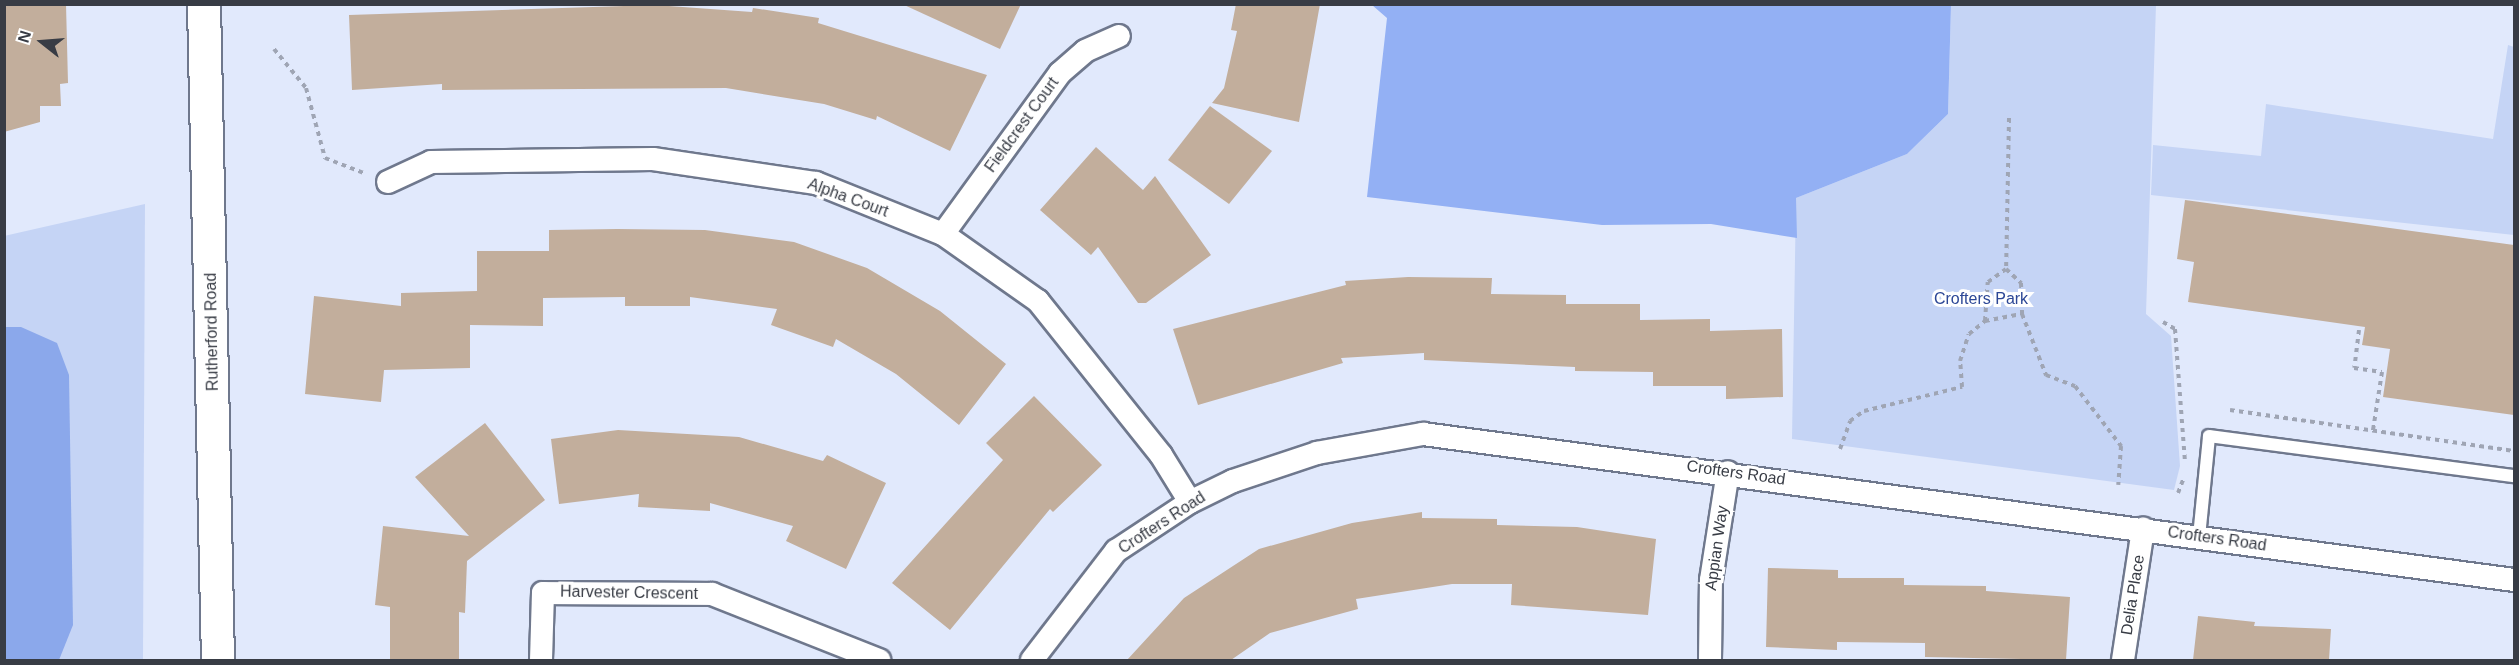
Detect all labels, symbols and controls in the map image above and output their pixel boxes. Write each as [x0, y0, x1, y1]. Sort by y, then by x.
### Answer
north arrow [12, 12, 72, 72]
text: N [14, 29, 34, 45]
street label: Fieldcrest Court [981, 74, 1063, 176]
street label: Alpha Court [805, 175, 891, 221]
street label: Rutherford Road [201, 273, 223, 391]
park label: Crofters Park [1934, 289, 2028, 309]
street label: Crofters Road [1685, 457, 1787, 489]
street label: Crofters Road [1115, 488, 1209, 558]
street label: Appian Way [1702, 504, 1732, 592]
street label: Crofters Road [2166, 523, 2268, 555]
street label: Delia Place [2117, 554, 2149, 636]
street label: Harvester Crescent [560, 582, 698, 604]

